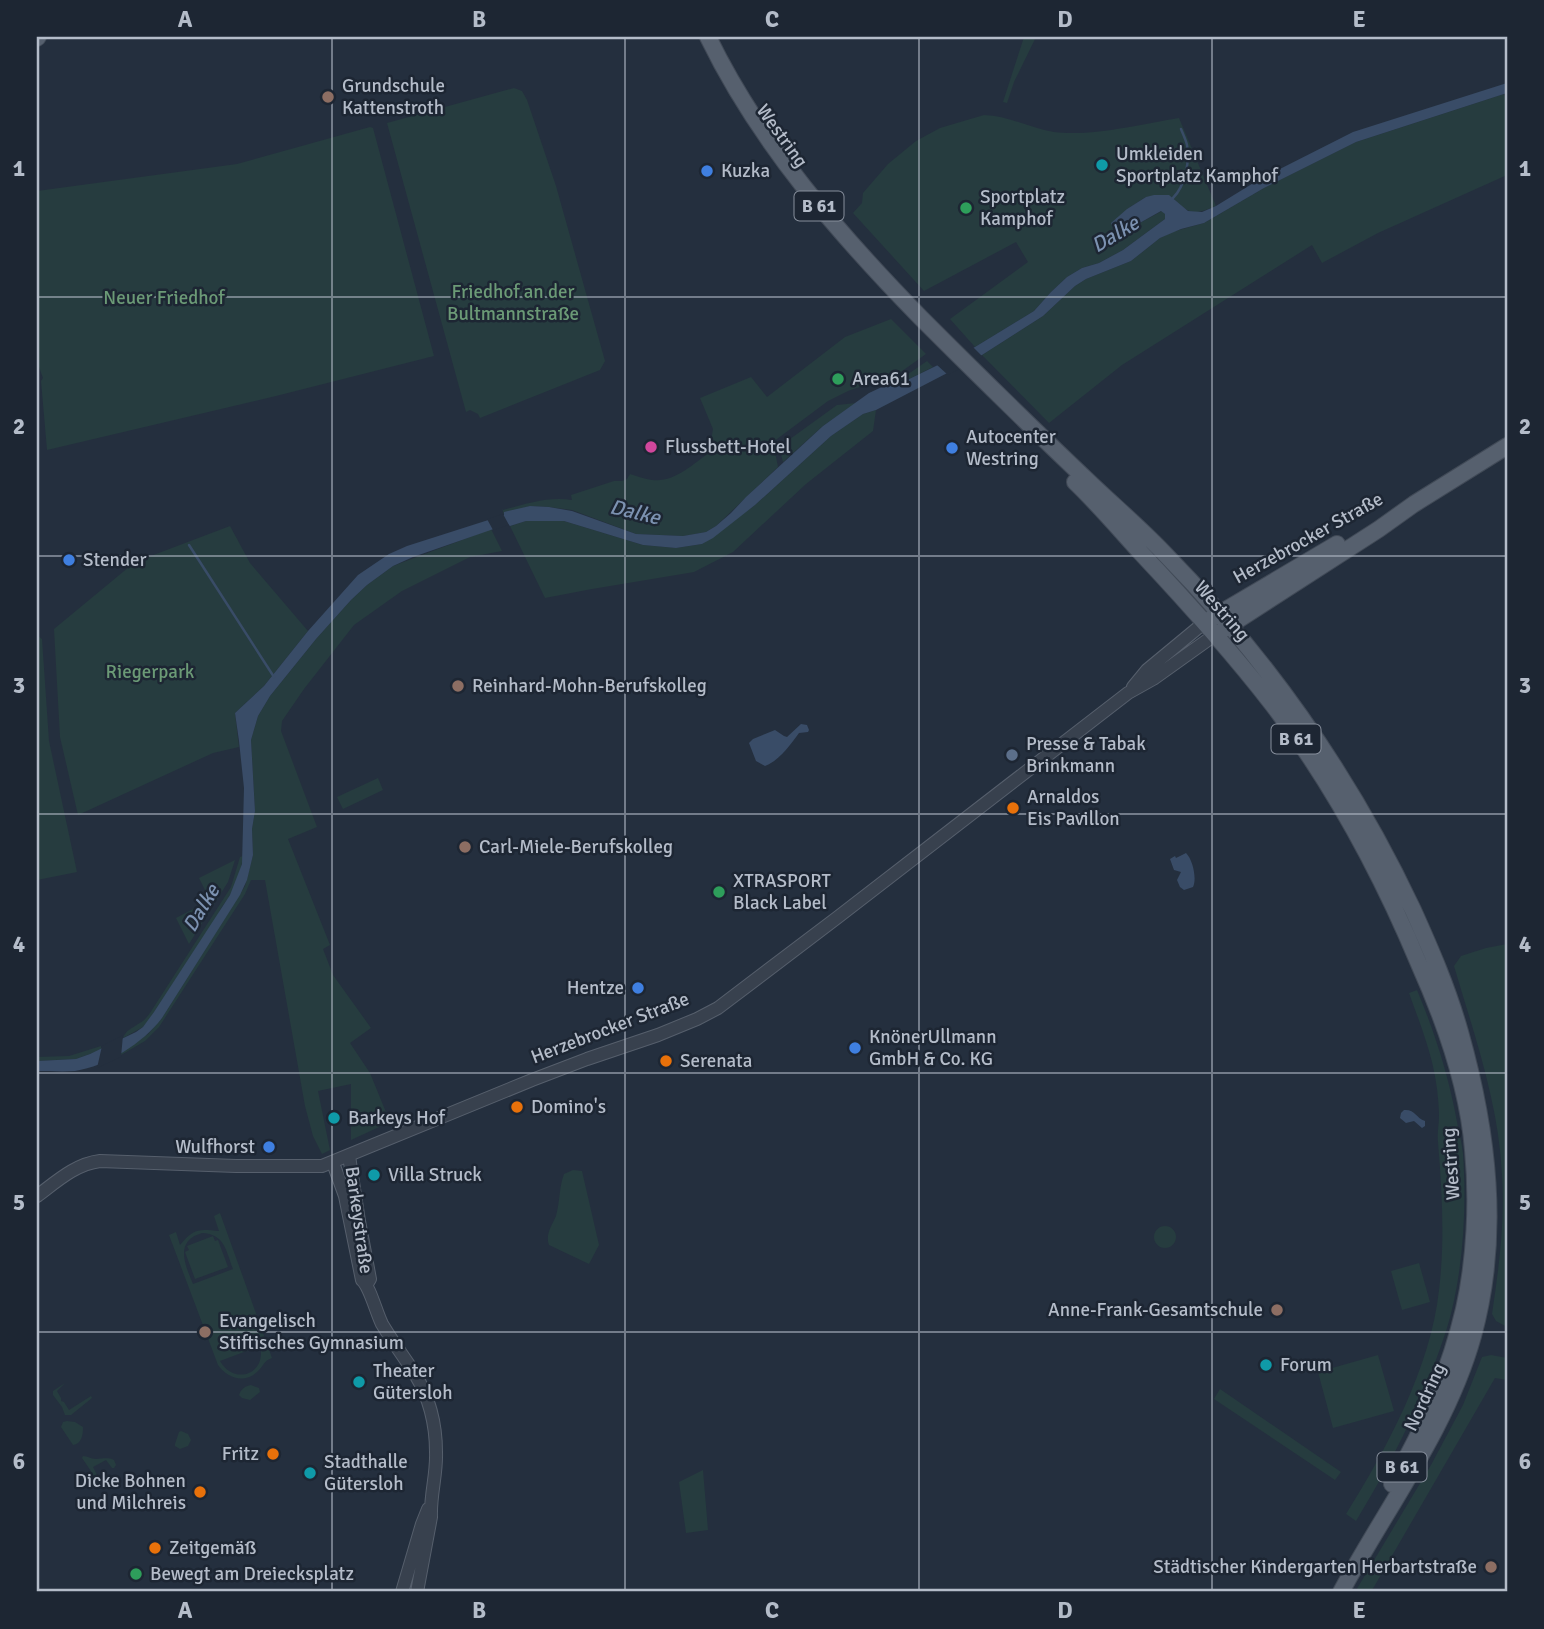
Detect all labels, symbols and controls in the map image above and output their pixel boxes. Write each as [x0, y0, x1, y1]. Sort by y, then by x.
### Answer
text: A [178, 5, 193, 34]
text: B [472, 5, 486, 34]
text: C [765, 5, 779, 34]
text: D [1057, 5, 1073, 34]
text: E [1352, 5, 1366, 34]
place label: Grundschule Kattenstroth [342, 74, 445, 120]
marker: Grundschule Kattenstroth [320, 89, 336, 105]
street label: Westring [751, 100, 813, 172]
place label: Umkleiden Sportplatz Kamphof [1116, 142, 1280, 188]
text: 1 [13, 154, 25, 183]
text: 1 [1519, 154, 1531, 183]
marker: Umkleiden Sportplatz Kamphof [1094, 157, 1110, 173]
place label: Kuzka [721, 159, 770, 183]
marker: Kuzka [699, 163, 715, 179]
place label: Sportplatz Kamphof [980, 185, 1065, 231]
road number: B 61 [794, 191, 844, 220]
marker: Sportplatz Kamphof [958, 200, 974, 216]
water label: Dalke [1087, 209, 1145, 258]
park label: Friedhof an der Bultmannstraße [447, 280, 579, 326]
park label: Neuer Friedhof [103, 286, 226, 310]
place label: Area61 [852, 367, 910, 391]
marker: Area61 [830, 371, 846, 387]
text: 2 [13, 412, 25, 441]
text: 2 [1519, 412, 1531, 441]
place label: Autocenter Westring [966, 425, 1056, 471]
place label: Flussbett-Hotel [665, 435, 791, 459]
marker: Flussbett-Hotel [643, 439, 659, 455]
marker: Autocenter Westring [944, 440, 960, 456]
street label: Herzebrocker Straße [1229, 487, 1387, 589]
water label: Dalke [607, 494, 664, 531]
place label: Stender [83, 548, 146, 572]
marker: Stender [61, 552, 77, 568]
street label: Westring [1189, 576, 1255, 646]
park label: Riegerpark [106, 660, 195, 684]
text: 3 [13, 671, 25, 700]
text: 3 [1519, 671, 1531, 700]
place label: Reinhard-Mohn-Berufskolleg [472, 674, 707, 698]
marker: Reinhard-Mohn-Berufskolleg [450, 678, 466, 694]
road number: B 61 [1272, 724, 1320, 754]
place label: Presse & Tabak Brinkmann [1026, 732, 1146, 778]
marker: Presse & Tabak Brinkmann [1004, 747, 1020, 763]
place label: Arnaldos Eis Pavillon [1027, 785, 1120, 831]
marker: Arnaldos Eis Pavillon [1005, 800, 1021, 816]
place label: Carl-Miele-Berufskolleg [479, 835, 673, 859]
marker: Carl-Miele-Berufskolleg [457, 839, 473, 855]
place label: XTRASPORT Black Label [733, 869, 832, 915]
water label: Dalke [177, 878, 226, 936]
marker: XTRASPORT Black Label [711, 884, 727, 900]
text: 4 [13, 930, 25, 959]
text: 4 [1519, 930, 1531, 959]
place label: Hentze [567, 976, 624, 1000]
marker: Hentze [630, 980, 646, 996]
street label: Herzebrocker Straße [527, 987, 693, 1069]
place label: KnönerUllmann GmbH & Co. KG [869, 1025, 997, 1071]
marker: KnönerUllmann GmbH & Co. KG [847, 1040, 863, 1056]
place label: Serenata [680, 1049, 752, 1073]
marker: Serenata [658, 1053, 674, 1069]
place label: Domino's [531, 1095, 606, 1119]
marker: Domino's [509, 1099, 525, 1115]
place label: Barkeys Hof [348, 1106, 446, 1130]
marker: Barkeys Hof [326, 1110, 342, 1126]
street label: Westring [1436, 1127, 1466, 1201]
place label: Wulfhorst [175, 1135, 255, 1159]
marker: Wulfhorst [261, 1139, 277, 1155]
place label: Villa Struck [388, 1163, 482, 1187]
street label: Barkeystraße [340, 1165, 378, 1275]
marker: Villa Struck [366, 1167, 382, 1183]
text: 5 [13, 1188, 25, 1217]
text: 5 [1519, 1188, 1531, 1217]
place label: Anne-Frank-Gesamtschule [1048, 1298, 1263, 1322]
marker: Anne-Frank-Gesamtschule [1269, 1302, 1285, 1318]
place label: Evangelisch Stiftisches Gymnasium [219, 1309, 404, 1355]
marker: Evangelisch Stiftisches Gymnasium [197, 1324, 213, 1340]
place label: Forum [1280, 1353, 1332, 1377]
marker: Forum [1258, 1357, 1274, 1373]
place label: Theater Gütersloh [373, 1359, 453, 1405]
street label: Nordring [1399, 1359, 1451, 1435]
marker: Theater Gütersloh [351, 1374, 367, 1390]
place label: Fritz [222, 1442, 259, 1466]
marker: Fritz [265, 1446, 281, 1462]
text: 6 [13, 1447, 25, 1476]
text: 6 [1519, 1447, 1531, 1476]
place label: Stadthalle Gütersloh [324, 1450, 408, 1496]
road number: B 61 [1378, 1452, 1426, 1482]
marker: Stadthalle Gütersloh [302, 1465, 318, 1481]
place label: Dicke Bohnen und Milchreis [75, 1469, 186, 1515]
marker: Dicke Bohnen und Milchreis [192, 1484, 208, 1500]
place label: Zeitgemäß [169, 1536, 257, 1560]
marker: Zeitgemäß [147, 1540, 163, 1556]
place label: Städtischer Kindergarten Herbartstraße [1153, 1555, 1477, 1579]
marker: Städtischer Kindergarten Herbartstraße [1483, 1559, 1499, 1575]
place label: Bewegt am Dreiecksplatz [150, 1562, 354, 1586]
marker: Bewegt am Dreiecksplatz [128, 1566, 144, 1582]
text: A [178, 1596, 193, 1625]
text: B [472, 1596, 486, 1625]
text: C [765, 1596, 779, 1625]
text: D [1057, 1596, 1073, 1625]
text: E [1352, 1596, 1366, 1625]

